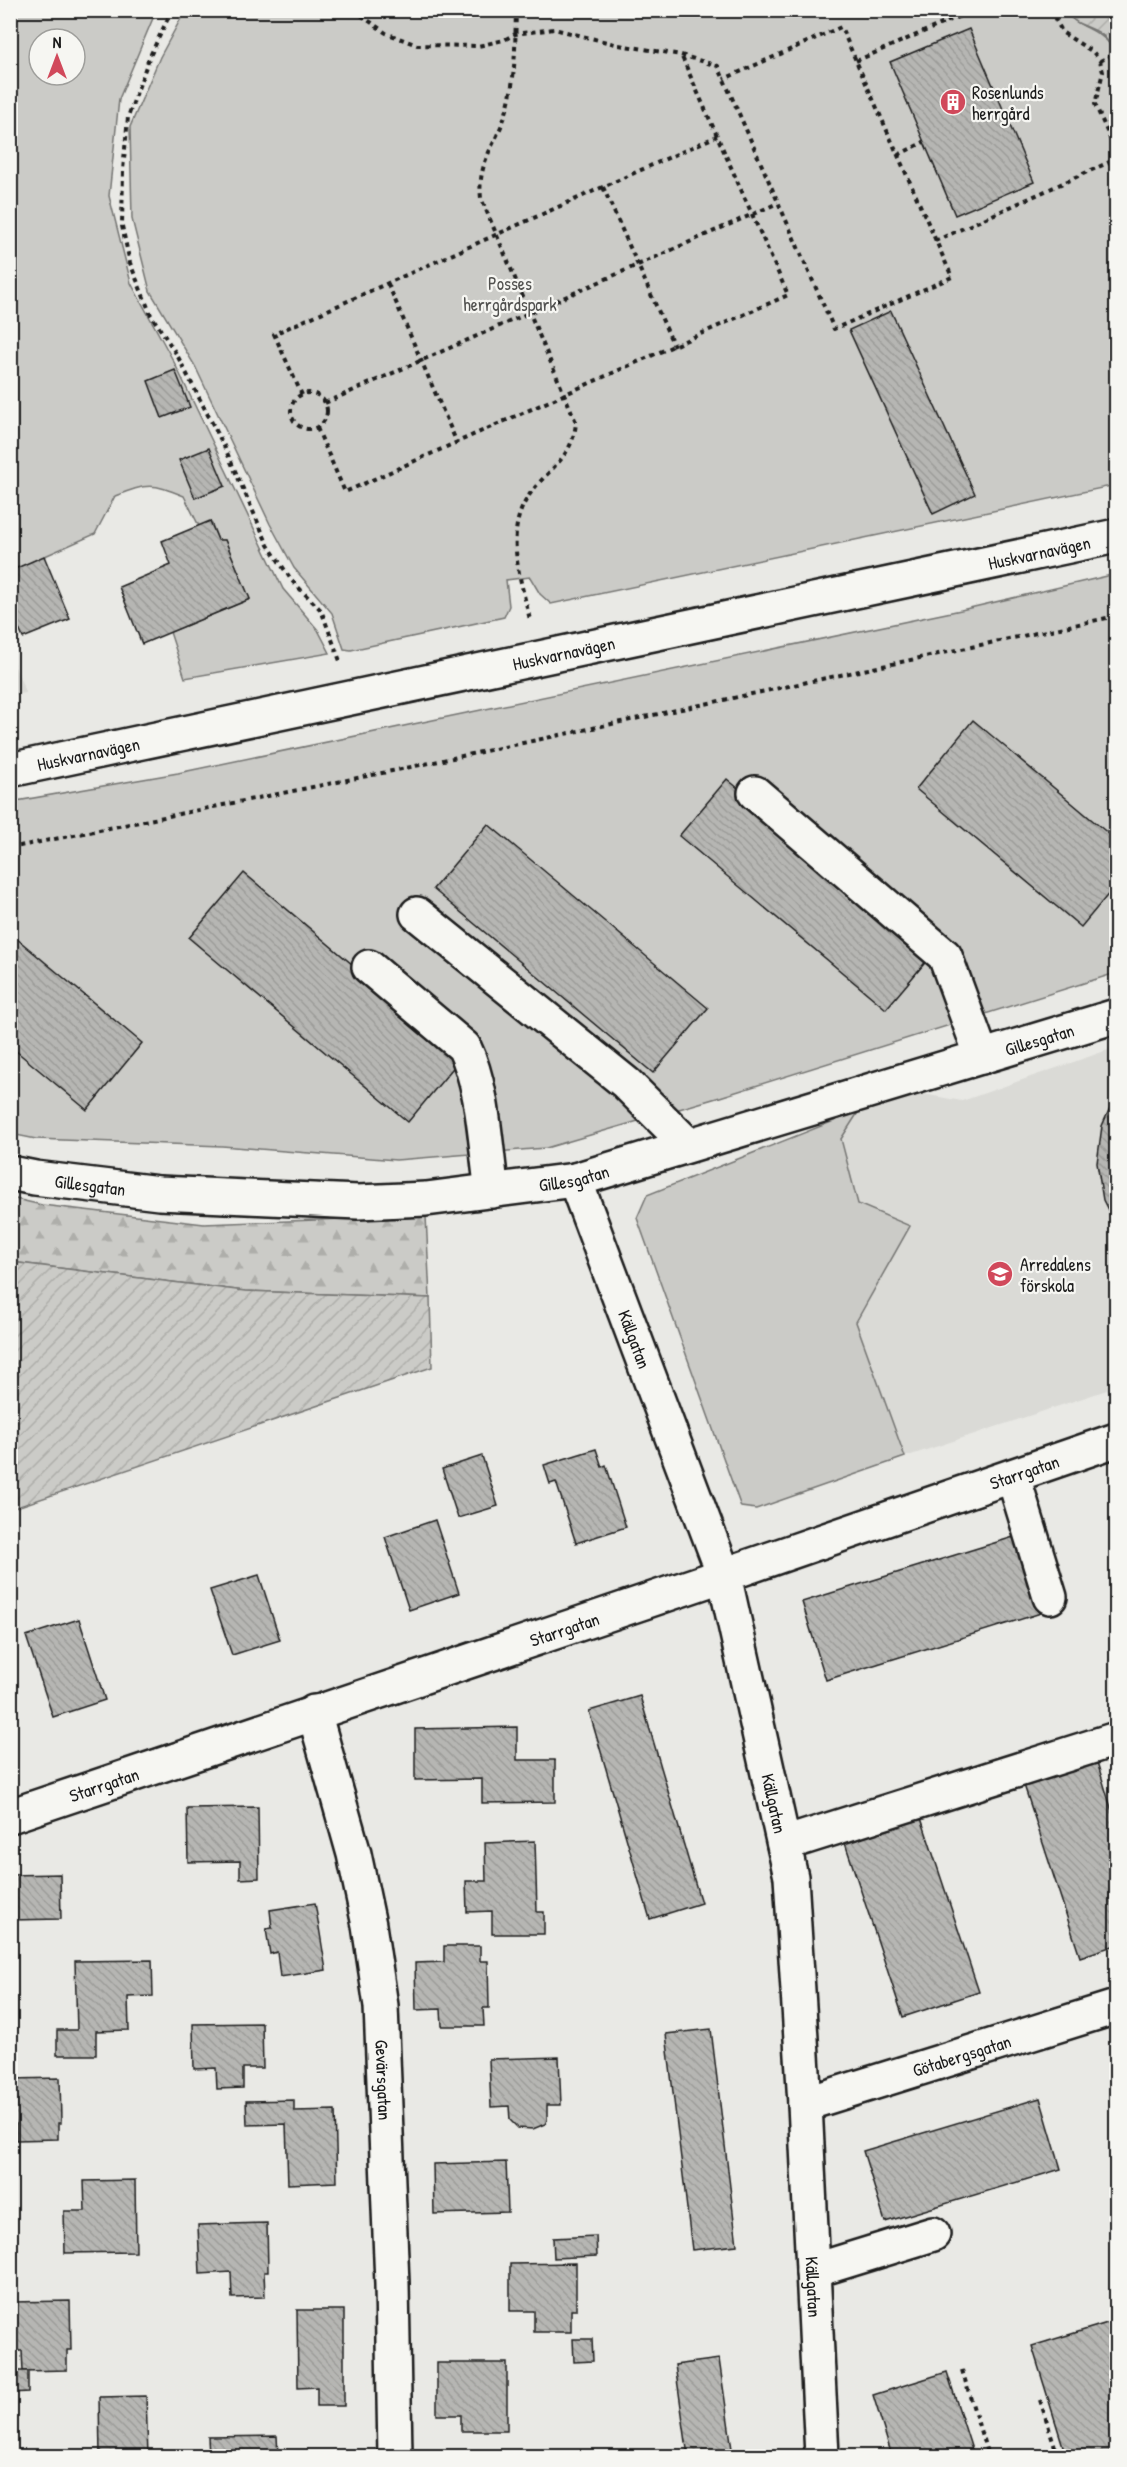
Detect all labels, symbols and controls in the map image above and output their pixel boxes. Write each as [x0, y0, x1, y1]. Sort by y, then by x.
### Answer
north arrow [27, 27, 87, 87]
text: N [53, 31, 62, 53]
place label: Rosenlunds herrgård [972, 80, 1044, 126]
building icon: Rosenlunds herrgård [938, 87, 968, 117]
park label: Posses herrgårdspark [463, 271, 557, 317]
street label: Huskvarnavägen [986, 529, 1093, 575]
street label: Huskvarnavägen [510, 630, 617, 676]
street label: Huskvarnavägen [35, 730, 142, 776]
street label: Gillesgatan [1002, 1017, 1077, 1062]
street label: Gillesgatan [537, 1158, 612, 1197]
street label: Gillesgatan [53, 1168, 127, 1201]
place label: Arredalens förskola [1020, 1252, 1091, 1298]
school or university icon: Arredalens förskola [985, 1259, 1015, 1289]
street label: Källgatan [613, 1306, 657, 1372]
street label: Starrgatan [986, 1448, 1062, 1495]
street label: Starrgatan [526, 1606, 602, 1652]
street label: Starrgatan [66, 1761, 142, 1808]
street label: Källgatan [756, 1771, 793, 1836]
street label: Götabergsgatan [909, 2028, 1014, 2082]
street label: Gevärsgatan [370, 2039, 398, 2121]
street label: Källgatan [800, 2256, 828, 2318]

